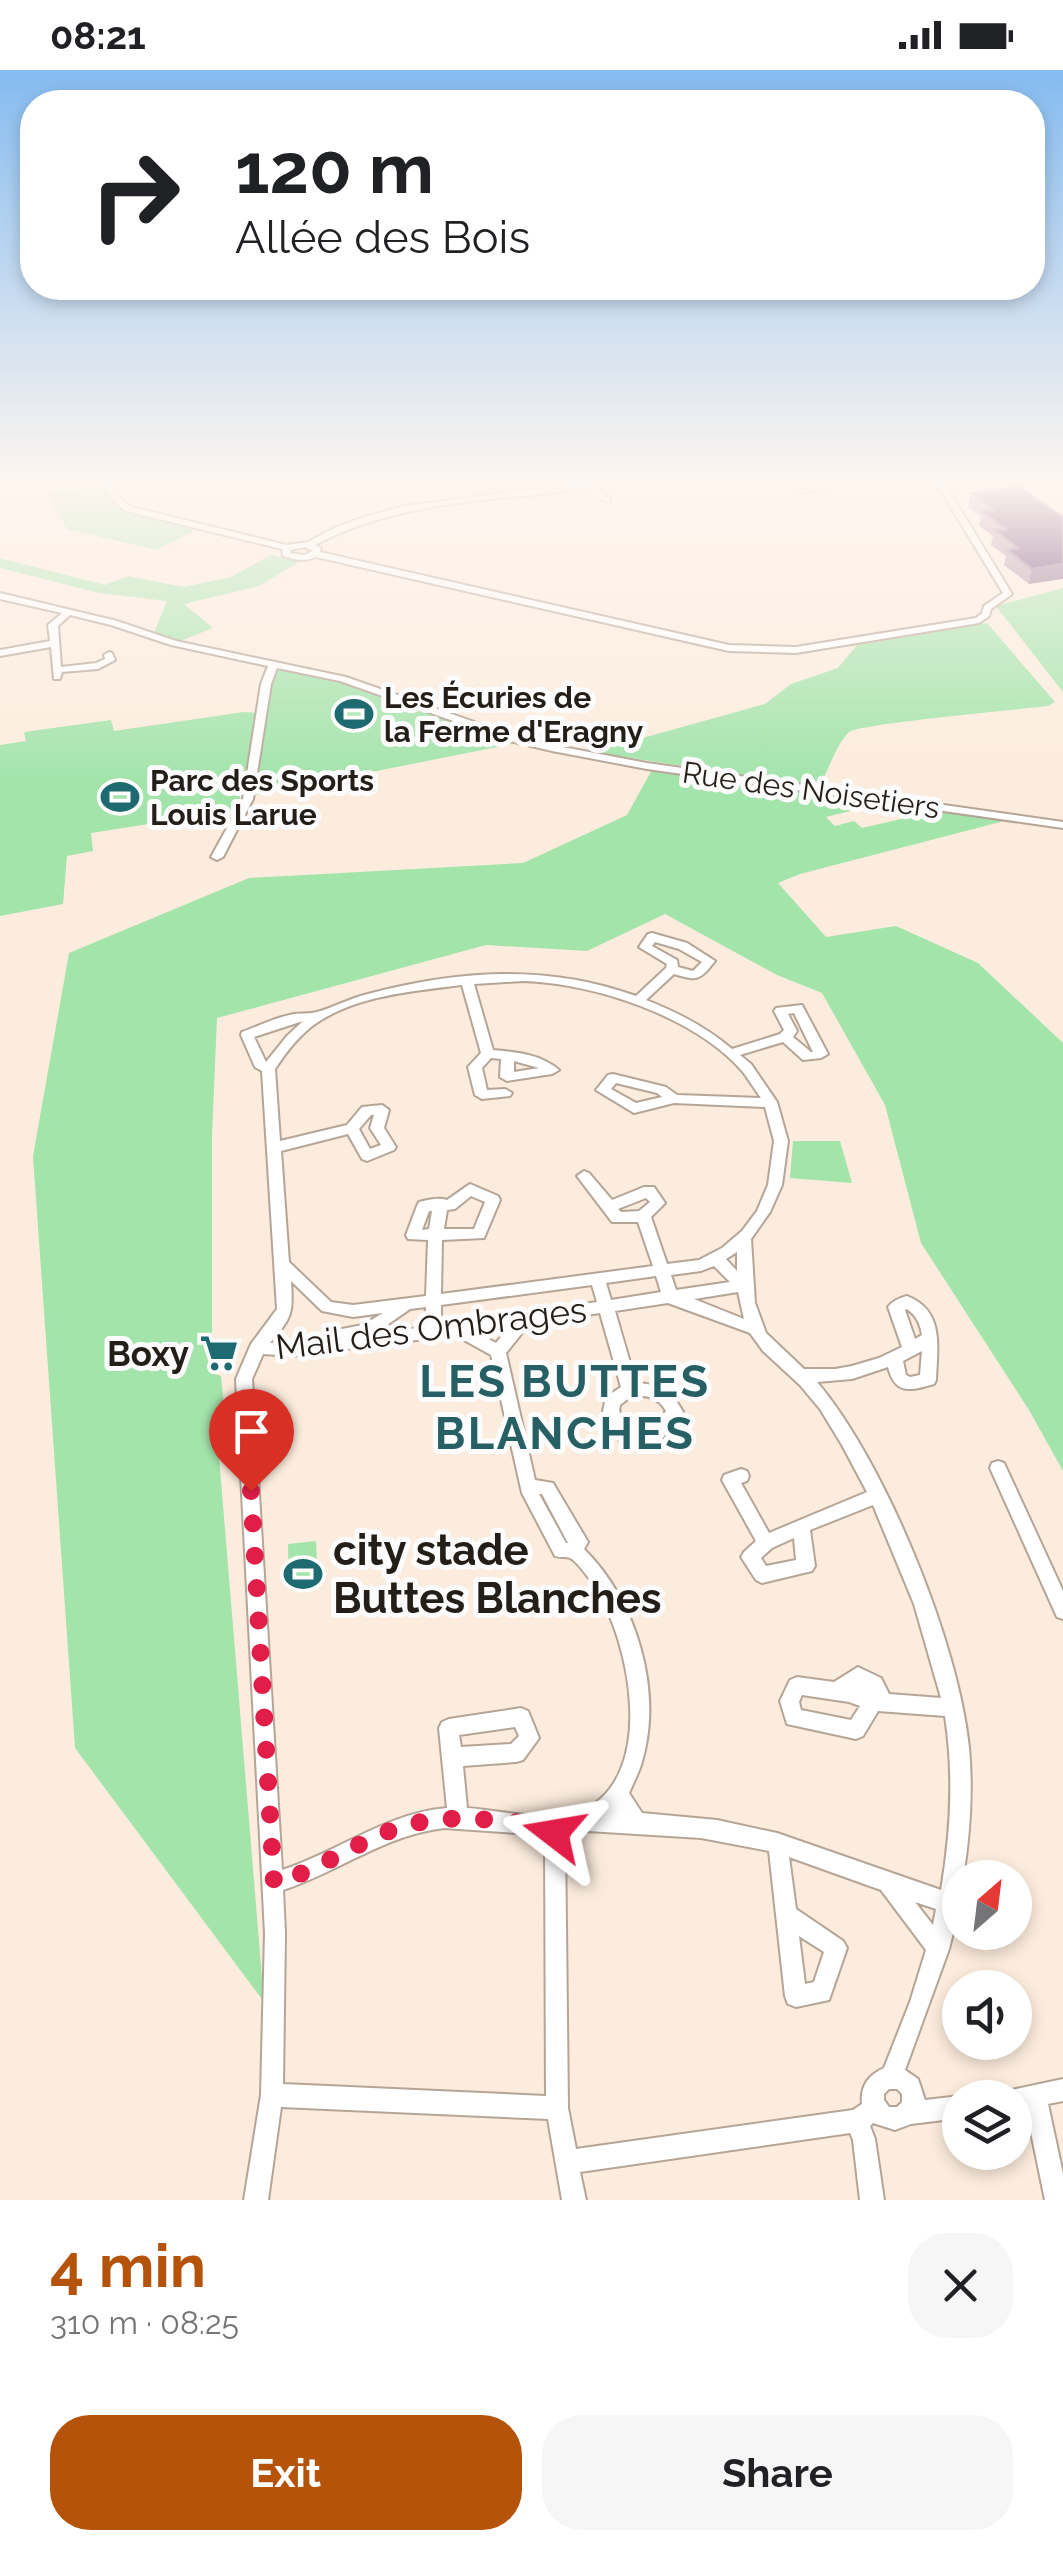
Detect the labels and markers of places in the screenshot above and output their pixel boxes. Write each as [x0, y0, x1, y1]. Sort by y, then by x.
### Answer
place label: Les Écuries de la Ferme d'Eragny [384, 680, 644, 749]
sports icon: Les Écuries de la Ferme d'Eragny [333, 693, 375, 735]
place label: Parc des Sports Louis Larue [150, 763, 374, 832]
sports icon: Parc des Sports Louis Larue [99, 776, 141, 818]
supermarket icon: Boxy [198, 1332, 240, 1374]
place label: Boxy [107, 1333, 189, 1374]
pin [209, 1389, 294, 1492]
place label: city stade Buttes Blanches [333, 1526, 662, 1623]
sports icon: city stade Buttes Blanches [282, 1553, 324, 1595]

